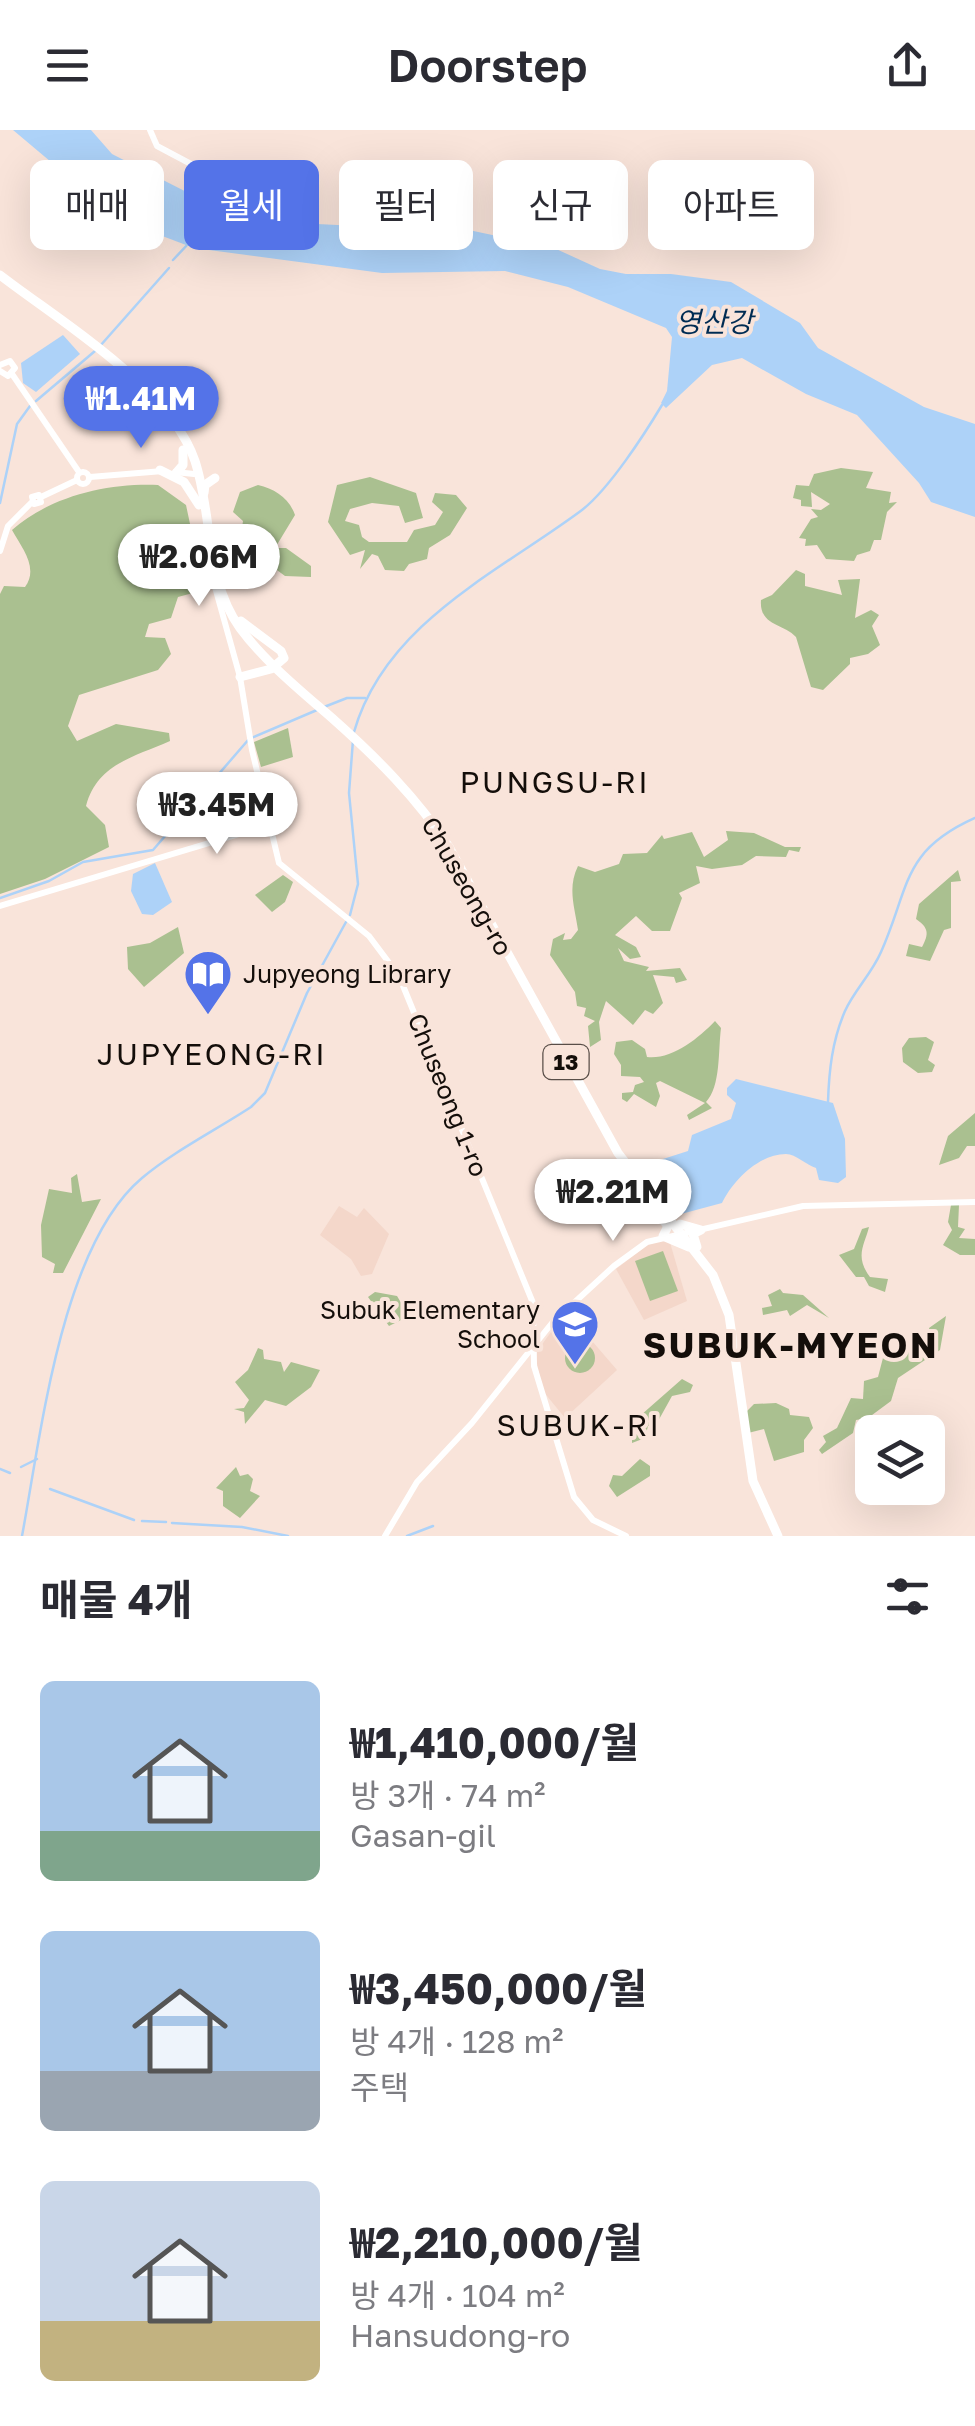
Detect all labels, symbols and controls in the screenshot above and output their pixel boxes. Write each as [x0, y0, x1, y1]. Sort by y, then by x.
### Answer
icon: menu [40, 38, 95, 93]
text: Doorstep [388, 38, 587, 92]
icon: share [880, 38, 935, 93]
chip: 매매 [30, 160, 164, 250]
chip: 월세 [184, 160, 319, 250]
chip: 필터 [339, 160, 473, 250]
chip: 신규 [493, 160, 628, 250]
chip: 아파트 [648, 160, 814, 250]
water label: 영산강 [675, 305, 756, 338]
pin: ₩1.41M [60, 366, 222, 451]
text: ₩1.41M [86, 379, 196, 417]
pin: ₩2.06M [118, 524, 280, 609]
text: ₩2.06M [140, 537, 258, 575]
district label: PUNGSU-RI [460, 764, 650, 800]
pin: ₩3.45M [136, 772, 298, 857]
text: ₩3.45M [159, 785, 275, 823]
street label: Chuseong-ro [415, 811, 520, 961]
library icon: Jupyeong Library [182, 948, 234, 1016]
place label: Jupyeong Library [243, 958, 451, 989]
street label: Chuseong 1-ro [402, 1009, 495, 1181]
district label: JUPYEONG-RI [97, 1036, 327, 1072]
road number: 13 [544, 1045, 588, 1079]
pin: ₩2.21M [532, 1159, 694, 1244]
text: ₩2.21M [556, 1172, 670, 1210]
place label: Subuk Elementary School [320, 1294, 540, 1354]
school or university icon: Subuk Elementary School [549, 1298, 601, 1366]
district label: SUBUK-MYEON [643, 1324, 939, 1366]
district label: SUBUK-RI [496, 1407, 662, 1443]
map controls [855, 1415, 945, 1505]
button: layers [855, 1415, 945, 1505]
icon: filters [880, 1569, 935, 1624]
text: 매물 4개 [40, 1574, 193, 1624]
text: ₩1,410,000/월 [350, 1717, 639, 1767]
icon: home [120, 1721, 240, 1841]
text: 방 3개 · 74 m² [350, 1776, 546, 1814]
text: Gasan-gil [350, 1816, 496, 1854]
text: ₩3,450,000/월 [350, 1963, 647, 2013]
icon: home [120, 1971, 240, 2091]
text: 방 4개 · 128 m² [350, 2022, 563, 2060]
text: 주택 [350, 2068, 409, 2106]
text: ₩2,210,000/월 [350, 2217, 643, 2267]
icon: home [120, 2221, 240, 2341]
text: 방 4개 · 104 m² [350, 2276, 565, 2314]
text: Hansudong-ro [350, 2316, 570, 2354]

